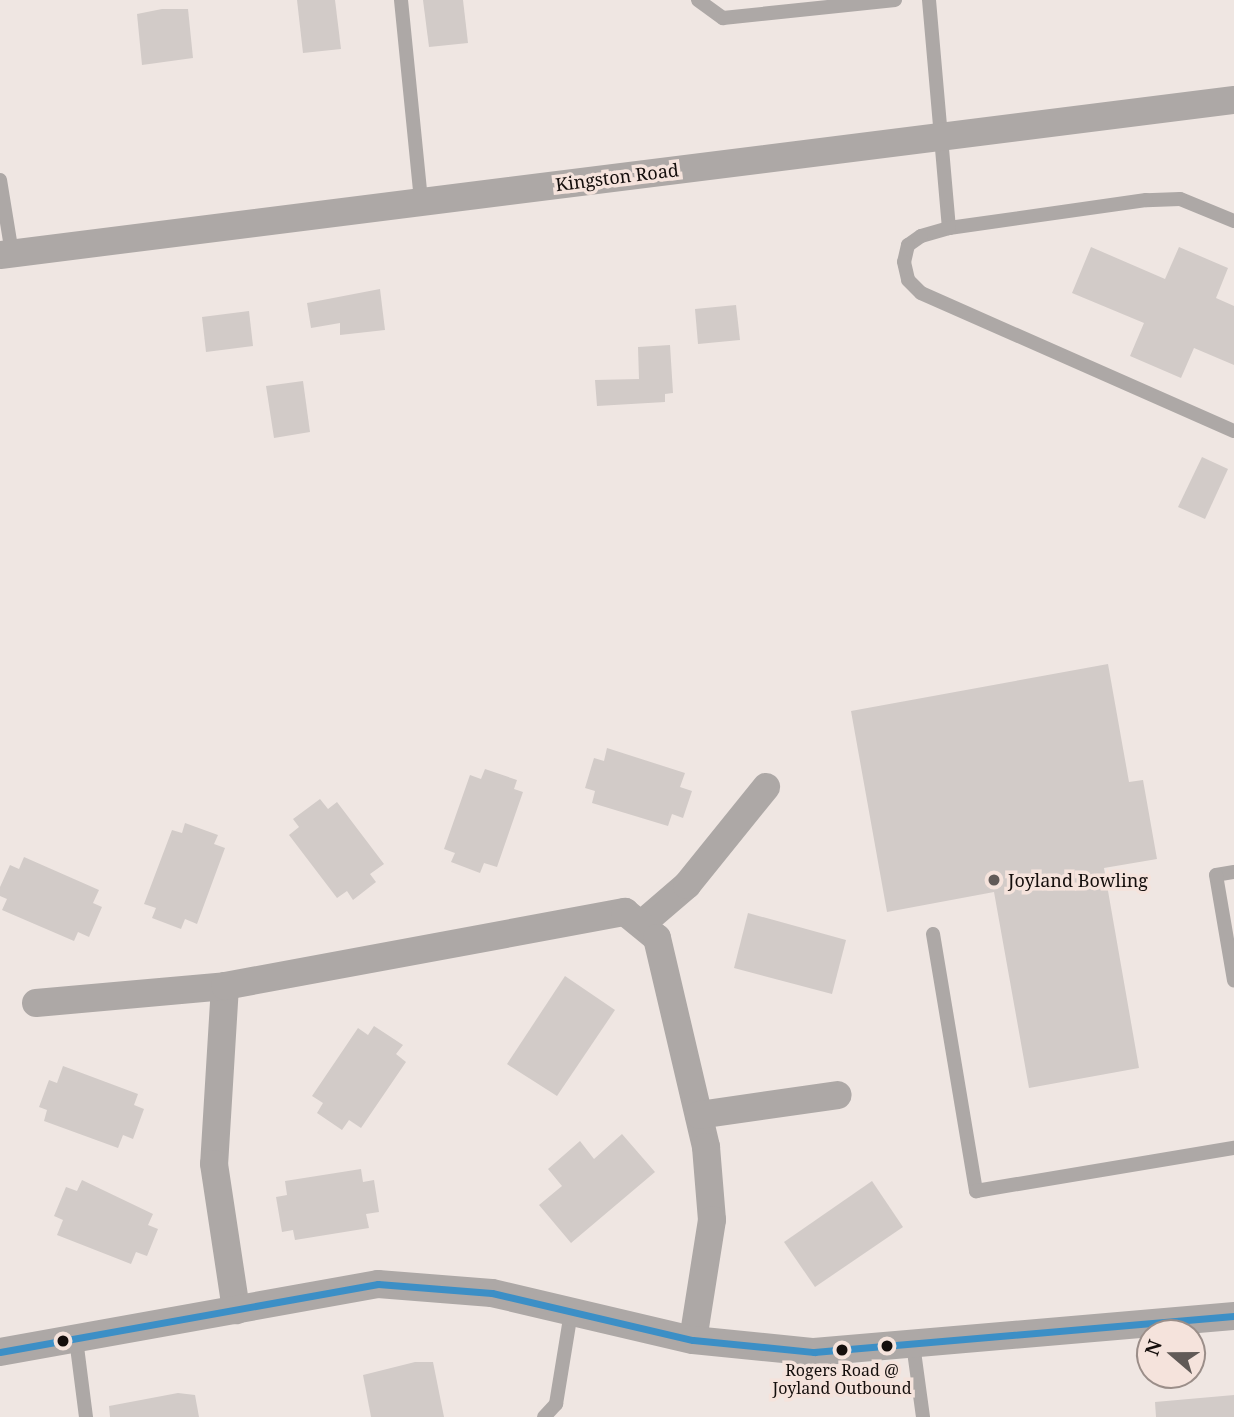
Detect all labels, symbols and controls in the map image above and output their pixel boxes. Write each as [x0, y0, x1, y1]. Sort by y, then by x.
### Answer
street label: Kingston Road [554, 159, 680, 195]
place label: Joyland Bowling [1008, 869, 1148, 891]
marker: Joyland Bowling [986, 872, 1002, 888]
north arrow [1136, 1319, 1206, 1389]
unlabelled marker [56, 1334, 70, 1348]
text: N [1138, 1336, 1168, 1359]
unlabelled marker [880, 1339, 894, 1353]
marker: Rogers Road @ Joyland Outbound [835, 1343, 849, 1357]
place label: Rogers Road @ Joyland Outbound [773, 1360, 911, 1398]

